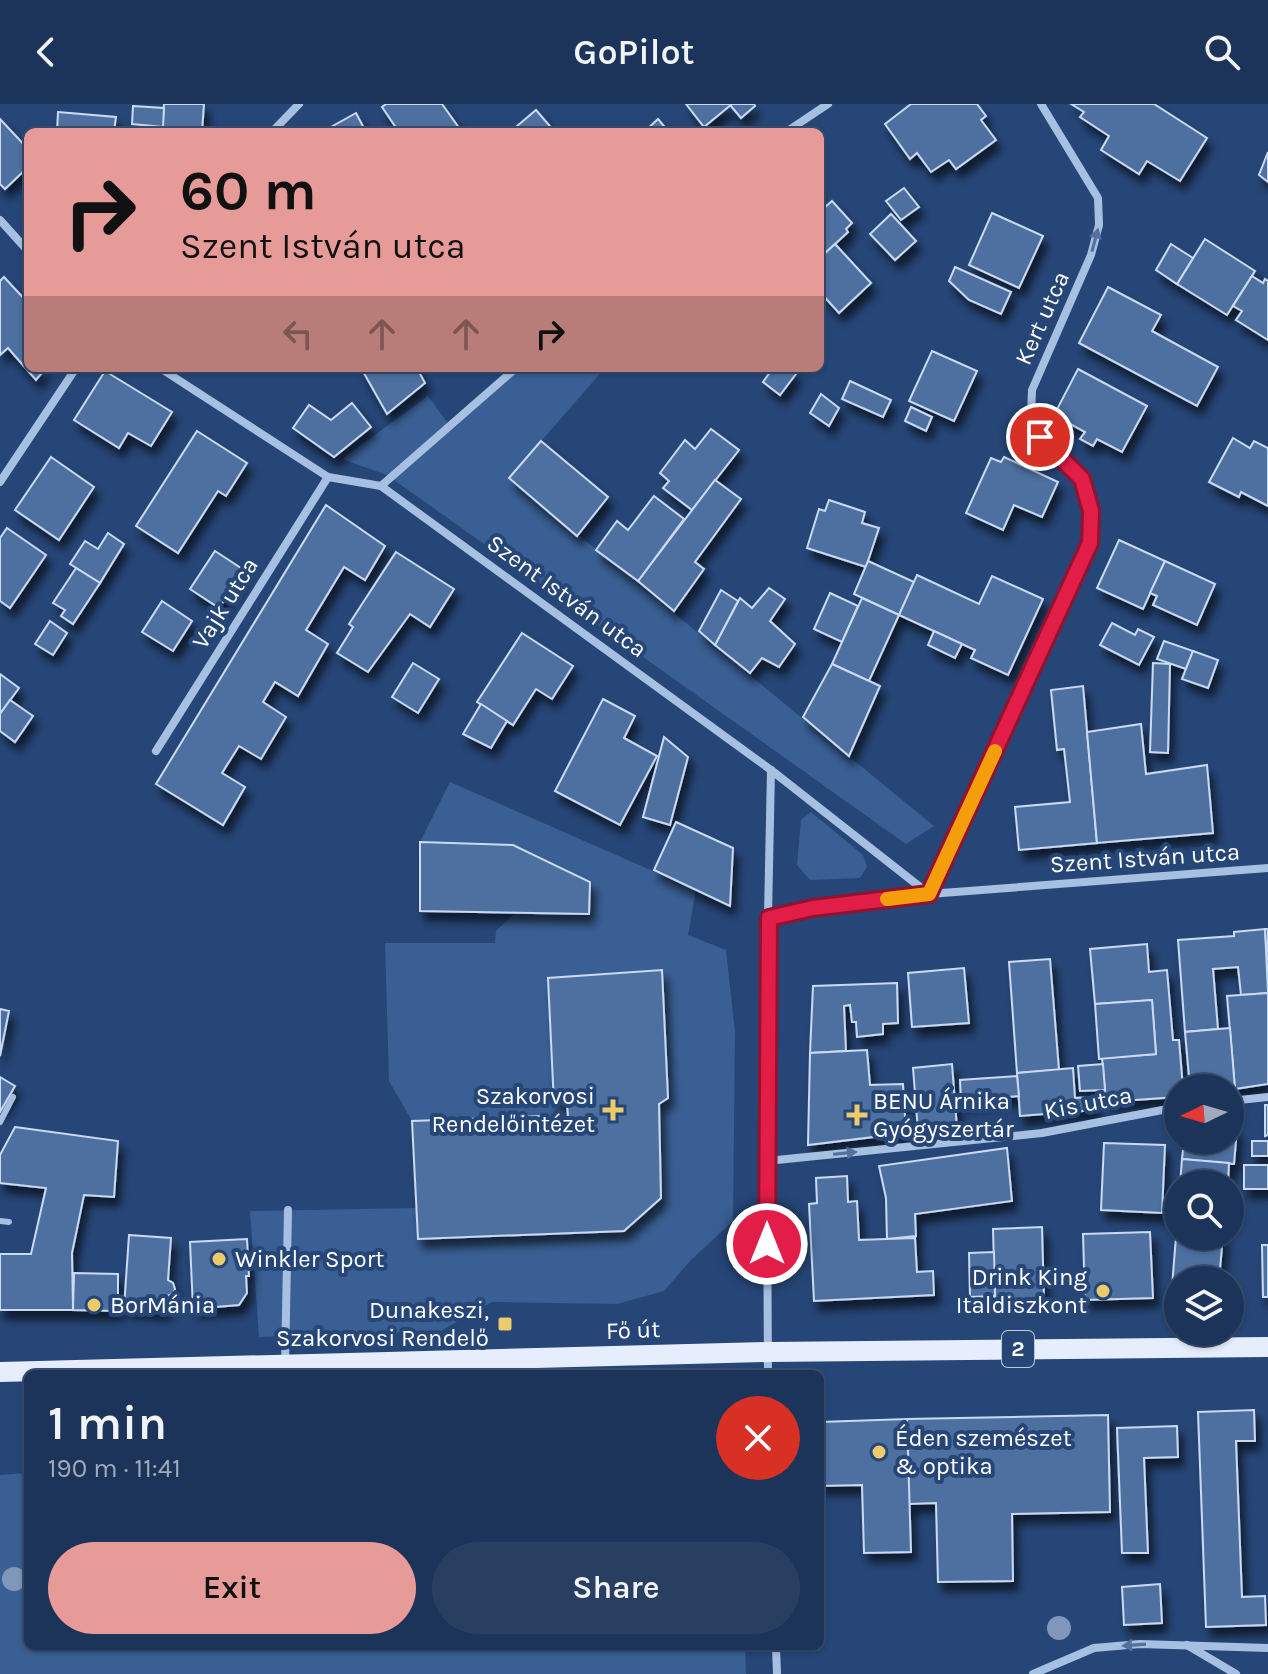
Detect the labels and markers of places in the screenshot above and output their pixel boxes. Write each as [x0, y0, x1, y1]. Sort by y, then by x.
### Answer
pin [1006, 403, 1074, 471]
place label: Szakorvosi Rendelőintézet [431, 1082, 595, 1138]
place label: BENU Árnika Gyógyszertár [873, 1086, 1014, 1143]
marker: Szakorvosi Rendelőintézet [602, 1099, 624, 1121]
marker: BENU Árnika Gyógyszertár [848, 1106, 866, 1124]
place label: Winkler Sport [235, 1245, 384, 1273]
marker: Winkler Sport [210, 1250, 228, 1268]
place label: Drink King Italdiszkont [956, 1263, 1087, 1319]
marker: Drink King Italdiszkont [1094, 1282, 1112, 1300]
place label: BorMánia [110, 1291, 215, 1319]
marker: BorMánia [85, 1296, 103, 1314]
place label: Dunakeszi, Szakorvosi Rendelő [276, 1296, 489, 1352]
marker: Dunakeszi, Szakorvosi Rendelő [496, 1315, 514, 1333]
place label: Éden szemészet & optika [895, 1423, 1072, 1480]
marker: Éden szemészet & optika [870, 1443, 888, 1461]

